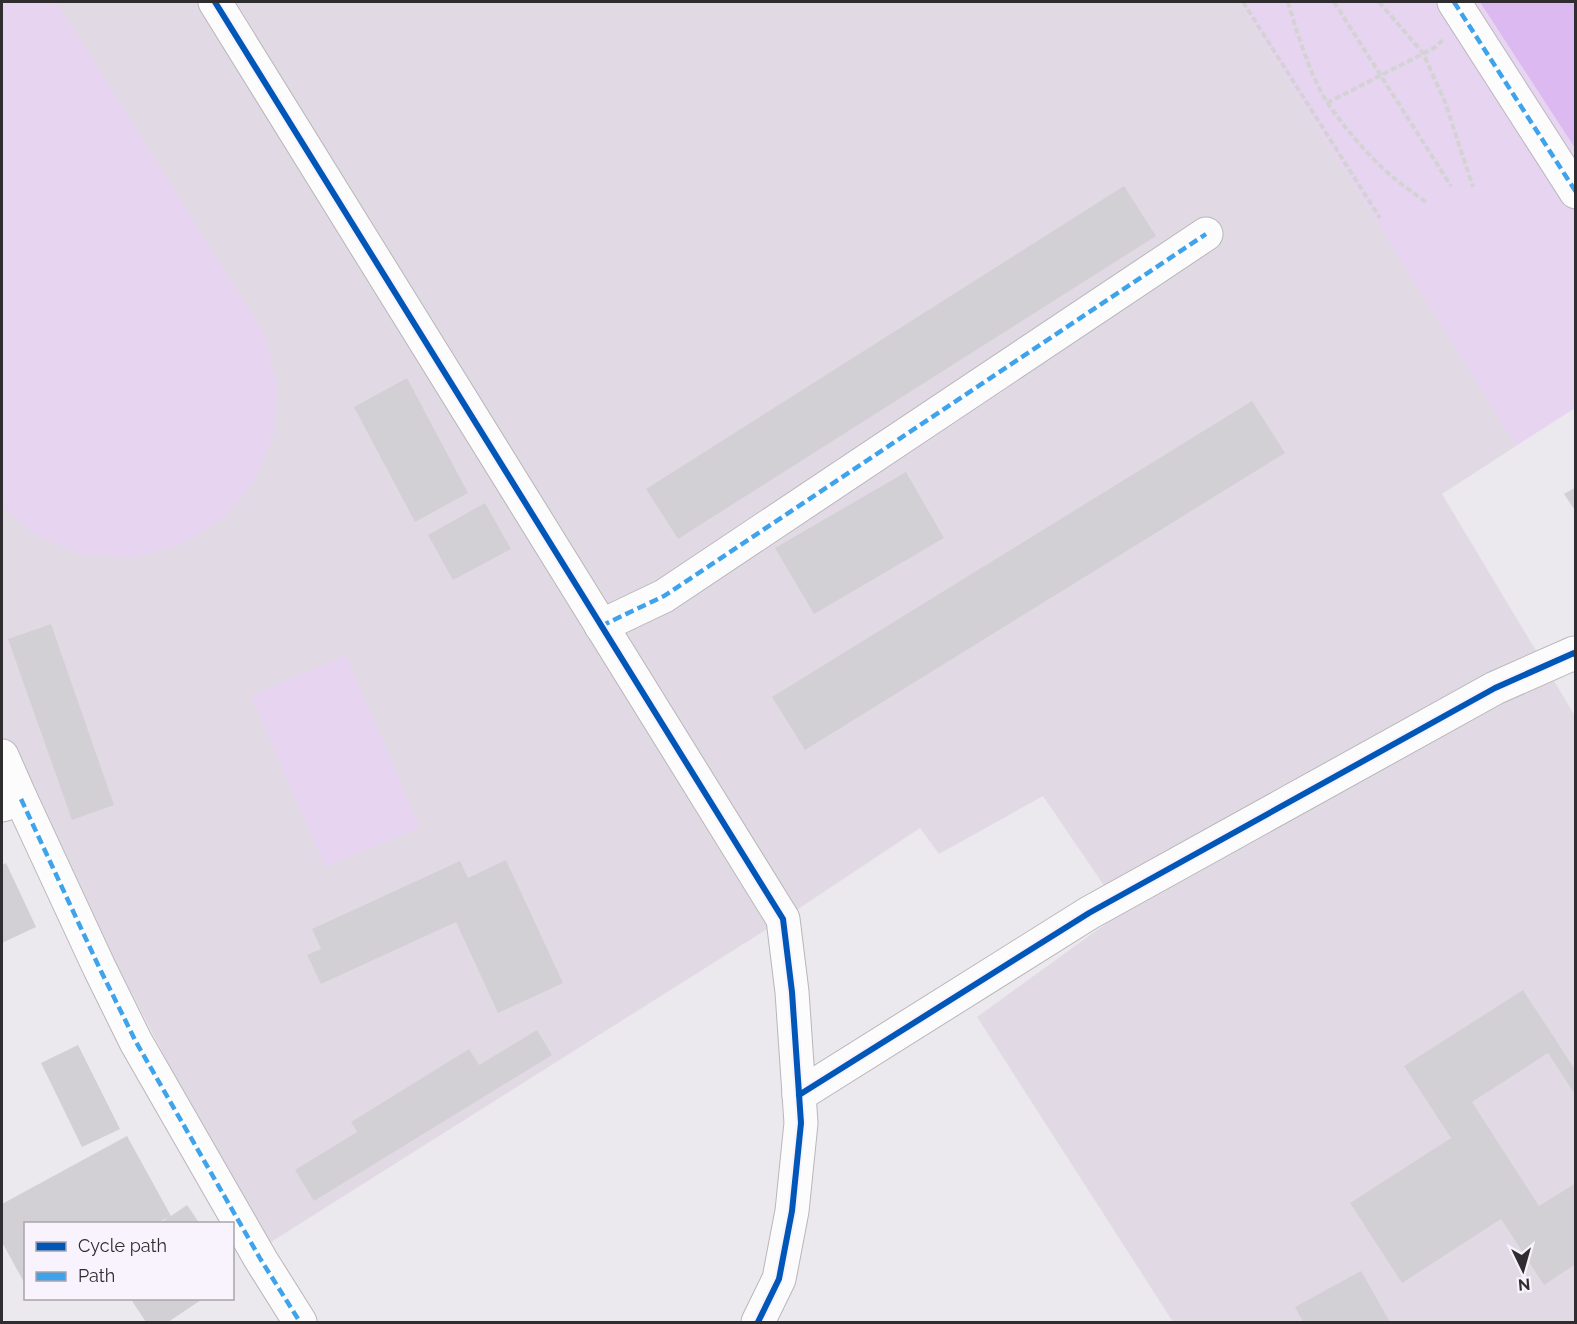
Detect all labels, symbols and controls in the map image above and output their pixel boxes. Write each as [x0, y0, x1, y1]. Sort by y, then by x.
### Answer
legend [24, 1222, 234, 1300]
text: Cycle path [78, 1235, 167, 1256]
north arrow [1493, 1240, 1553, 1300]
text: Path [78, 1265, 115, 1286]
text: N [1517, 1274, 1531, 1294]

